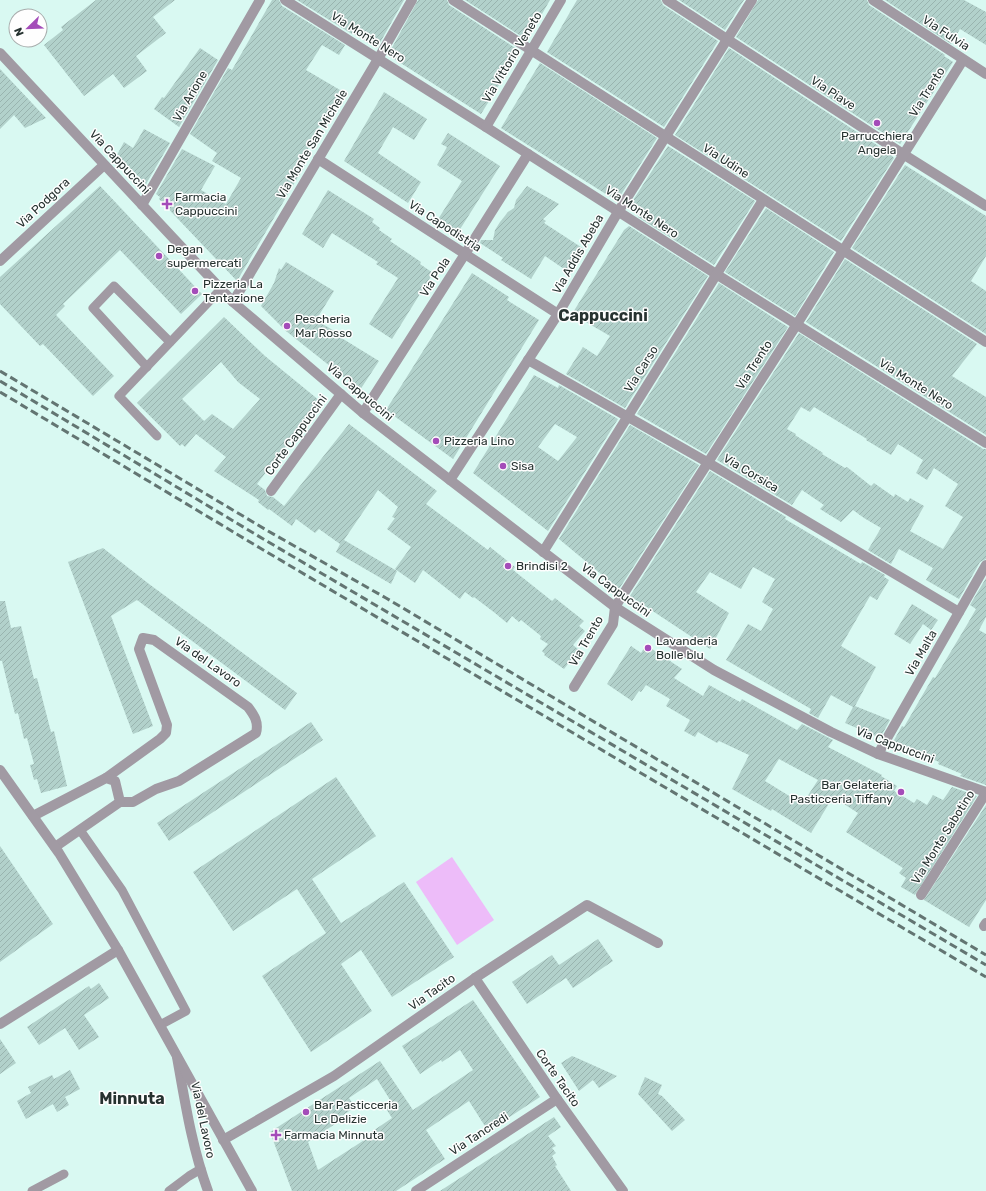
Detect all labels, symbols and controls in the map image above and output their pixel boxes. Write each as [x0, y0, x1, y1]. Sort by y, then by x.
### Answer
north arrow [8, 8, 48, 48]
street label: Via Monte Nero [328, 9, 408, 65]
street label: Via Vittorio Veneto [479, 9, 545, 105]
street label: Via Fulvia [920, 13, 972, 53]
text: N [12, 25, 27, 38]
street label: Via Trento [906, 64, 948, 119]
street label: Via Arione [170, 68, 210, 124]
street label: Via Piave [808, 73, 858, 113]
street label: Via Monte San Michele [274, 86, 350, 201]
marker: Parrucchiera Angela [872, 118, 882, 128]
street label: Via Cappuccini [87, 127, 153, 197]
place label: Parrucchiera Angela [841, 129, 913, 157]
street label: Via Udine [700, 141, 752, 181]
street label: Via Podgora [14, 175, 72, 231]
street label: Via Monte Nero [603, 183, 681, 241]
place label: Farmacia Cappuccini [175, 190, 238, 218]
street label: Via Capodistria [406, 197, 484, 255]
marker: Farmacia Cappuccini [162, 199, 172, 209]
street label: Via Addis Abeba [550, 212, 606, 296]
place label: Degan supermercati [167, 242, 241, 270]
marker: Degan supermercati [154, 251, 164, 261]
street label: Via Pola [417, 255, 453, 299]
place label: Pizzeria La Tentazione [203, 277, 264, 305]
marker: Pizzeria La Tentazione [190, 286, 200, 296]
district label: Cappuccini [558, 306, 648, 325]
place label: Pescheria Mar Rosso [295, 312, 352, 340]
marker: Pescheria Mar Rosso [282, 321, 292, 331]
street label: Via Trento [733, 338, 775, 392]
street label: Via Carso [621, 343, 661, 395]
street label: Via Monte Nero [876, 356, 956, 412]
street label: Via Cappuccini [324, 360, 396, 424]
street label: Corte Cappuccini [262, 392, 330, 478]
place label: Pizzeria Lino [444, 434, 514, 448]
marker: Pizzeria Lino [431, 436, 441, 446]
street label: Via Corsica [721, 451, 781, 495]
place label: Sisa [511, 459, 534, 473]
marker: Sisa [498, 461, 508, 471]
place label: Brindisi 2 [516, 559, 568, 573]
street label: Via Cappuccini [578, 560, 654, 620]
marker: Brindisi 2 [503, 561, 513, 571]
street label: Via Trento [566, 613, 606, 669]
street label: Via Malta [902, 628, 940, 678]
street label: Via del Lavoro [172, 634, 244, 690]
place label: Lavanderia Bolle blu [656, 634, 718, 662]
marker: Lavanderia Bolle blu [643, 643, 653, 653]
street label: Via Cappuccini [854, 724, 936, 766]
place label: Bar Gelateria Pasticceria Tiffany [790, 778, 893, 806]
marker: Bar Gelateria Pasticceria Tiffany [896, 787, 906, 797]
street label: Via Monte Sabotino [908, 787, 978, 887]
street label: Via Tacito [406, 971, 458, 1013]
street label: Corte Tacito [533, 1047, 583, 1110]
street label: Via del Lavoro [188, 1080, 218, 1160]
district label: Minnuta [99, 1089, 165, 1108]
place label: Bar Pasticceria Le Delizie [314, 1098, 398, 1126]
marker: Bar Pasticceria Le Delizie [301, 1107, 311, 1117]
street label: Via Tancredi [447, 1110, 511, 1158]
place label: Farmacia Minnuta [284, 1128, 384, 1142]
marker: Farmacia Minnuta [271, 1130, 281, 1140]

